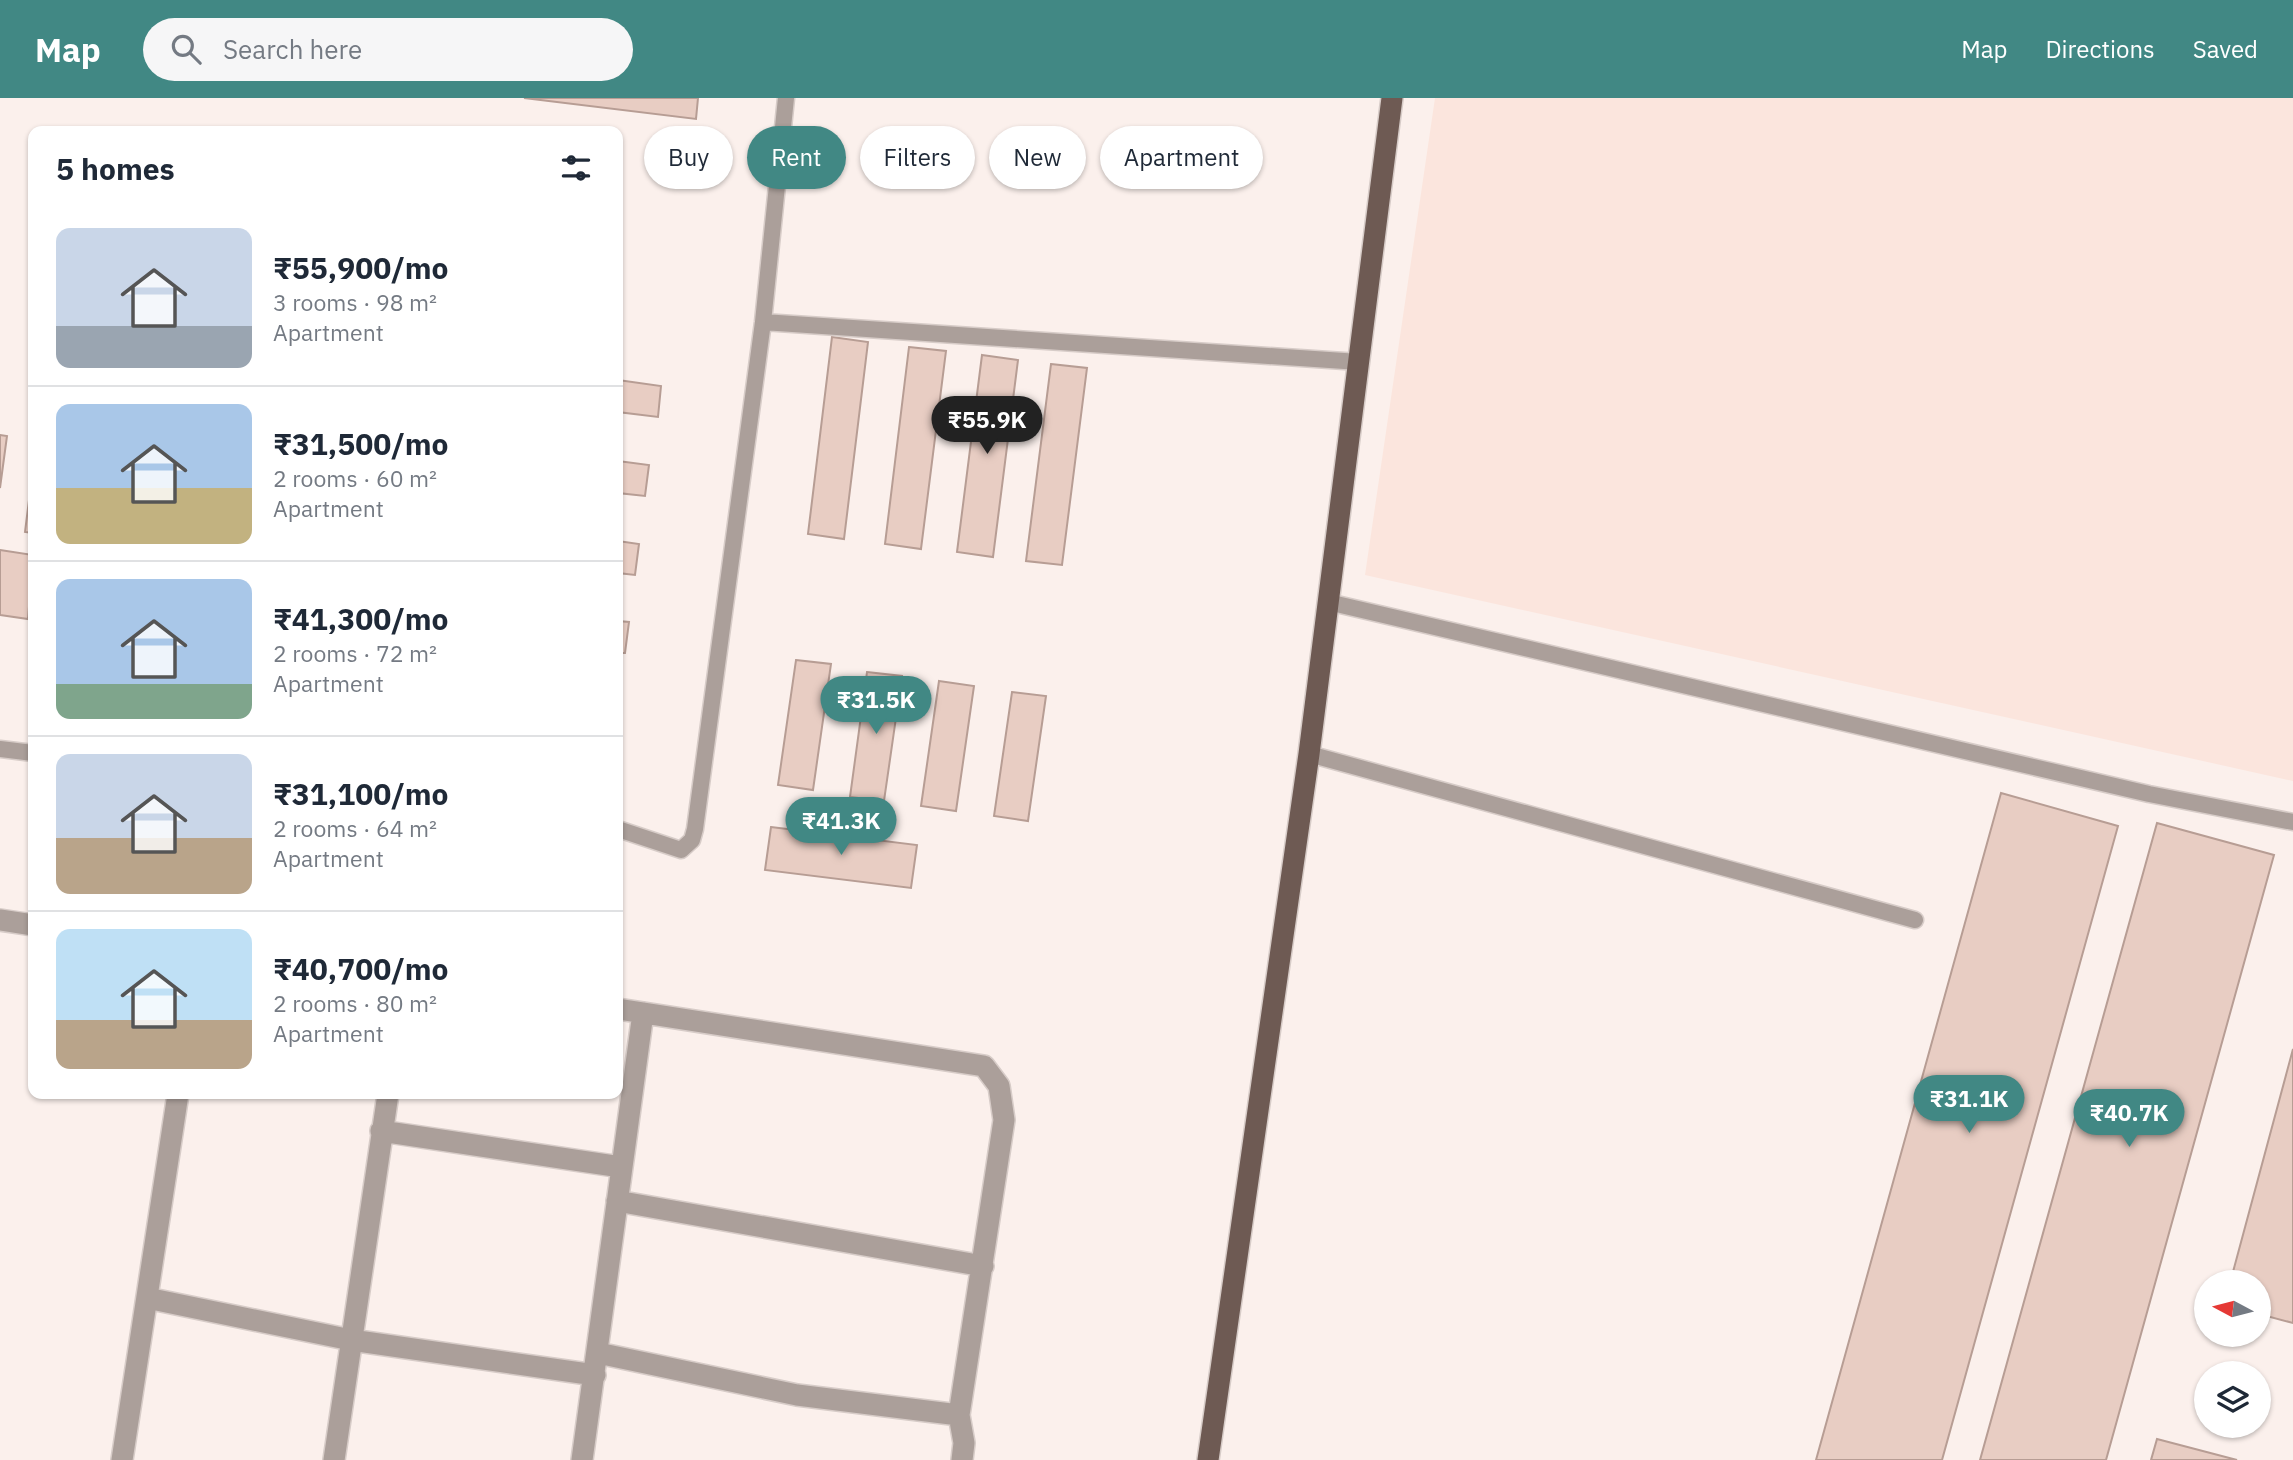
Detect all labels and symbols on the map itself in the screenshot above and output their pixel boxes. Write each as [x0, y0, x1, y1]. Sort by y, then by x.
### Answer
pin: ₹55.9K [930, 396, 1044, 456]
pin: ₹31.5K [819, 676, 933, 736]
pin: ₹41.3K [784, 798, 898, 857]
pin: ₹31.1K [1912, 1076, 2026, 1135]
pin: ₹40.7K [2072, 1090, 2186, 1149]
north arrow [2194, 1270, 2272, 1348]

